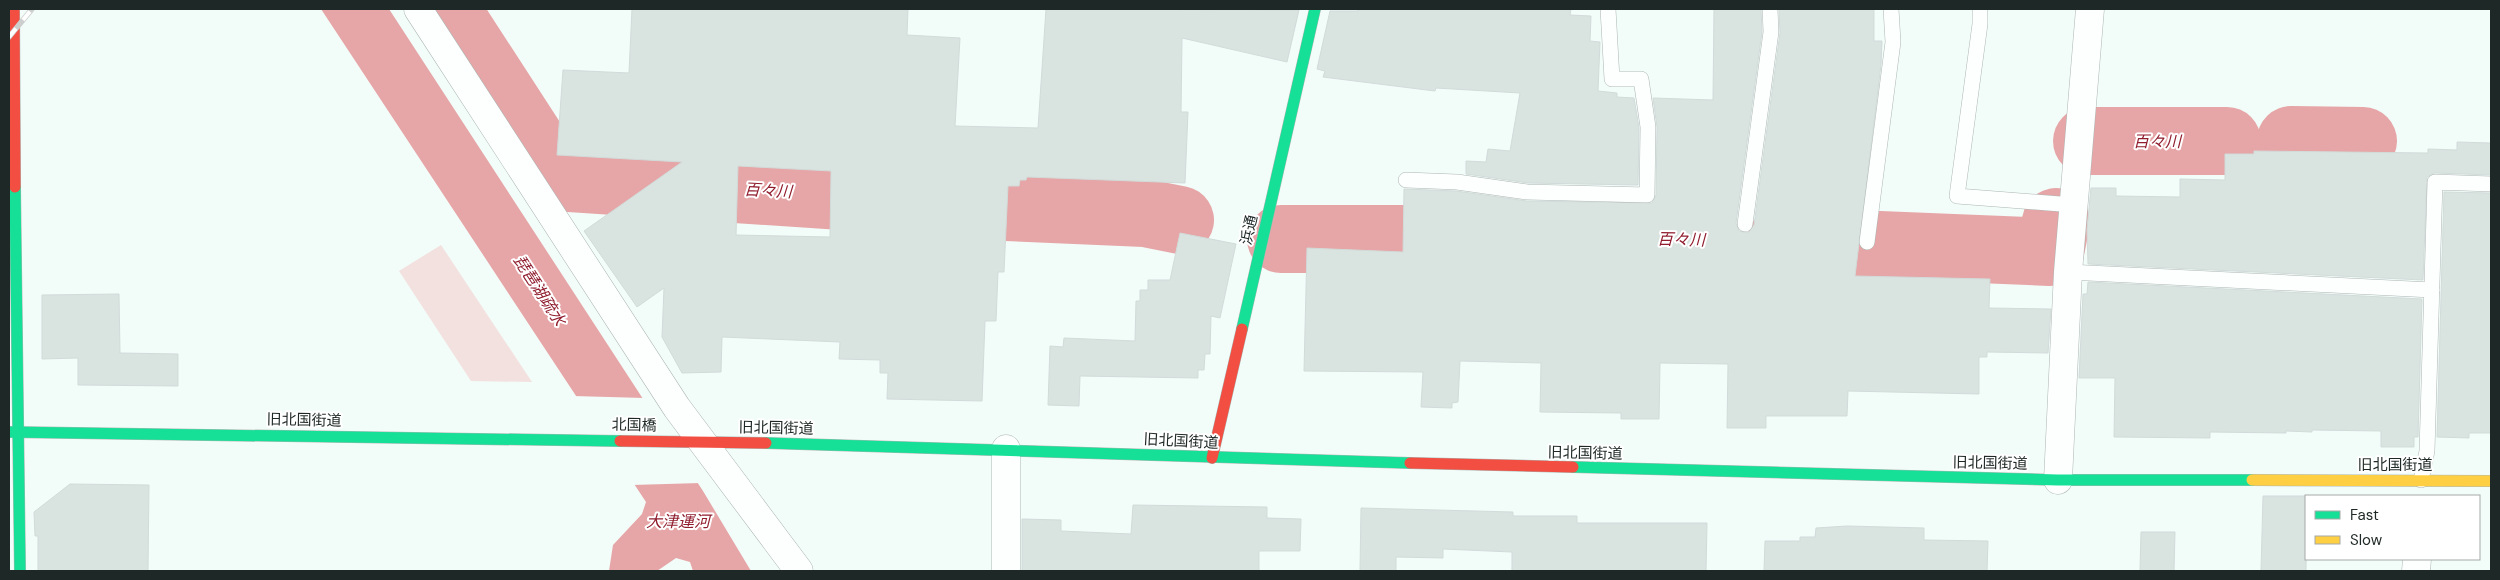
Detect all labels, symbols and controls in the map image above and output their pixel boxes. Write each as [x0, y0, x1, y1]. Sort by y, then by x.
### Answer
water label: 百々川 [2133, 131, 2183, 152]
water label: 百々川 [743, 179, 794, 202]
street label: 浜通 [1236, 213, 1262, 247]
water label: 百々川 [1657, 229, 1707, 250]
water label: 琵琶湖疏水 [509, 251, 571, 331]
street label: 旧北国街道 [266, 409, 342, 431]
street label: 北国橋 [611, 415, 657, 435]
street label: 旧北国街道 [738, 417, 814, 439]
street label: 旧北国街道 [1143, 429, 1219, 453]
street label: 旧北国街道 [1547, 442, 1623, 464]
street label: 旧北国街道 [1952, 452, 2028, 474]
street label: 旧北国街道 [2357, 455, 2433, 475]
legend [2305, 495, 2480, 560]
text: Fast [2350, 505, 2379, 525]
water label: 大津運河 [646, 511, 713, 532]
text: Slow [2350, 530, 2383, 550]

